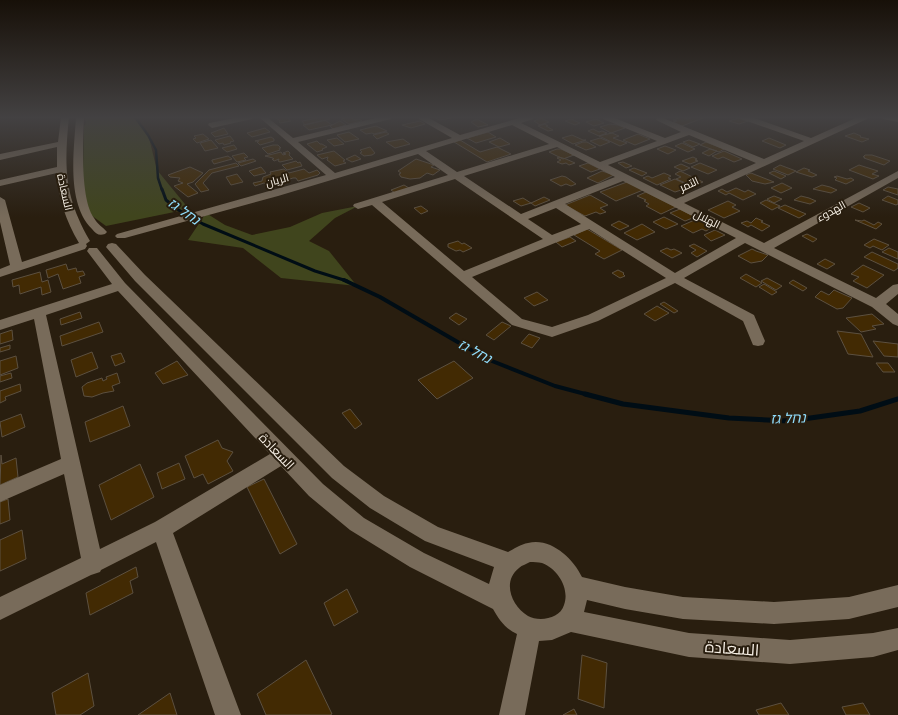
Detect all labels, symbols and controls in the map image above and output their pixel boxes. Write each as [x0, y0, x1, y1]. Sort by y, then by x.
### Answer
street label: الريان [263, 169, 290, 190]
street label: السعادة [54, 172, 77, 212]
street label: التمر [676, 173, 701, 195]
water label: נחל גז [164, 193, 206, 229]
street label: الهدوء [814, 196, 848, 225]
street label: الهلال [691, 206, 723, 232]
water label: נחל גז [455, 334, 497, 368]
water label: נחל גז [770, 407, 808, 428]
street label: السعادة [255, 429, 299, 473]
street label: السعادة [704, 635, 760, 661]

